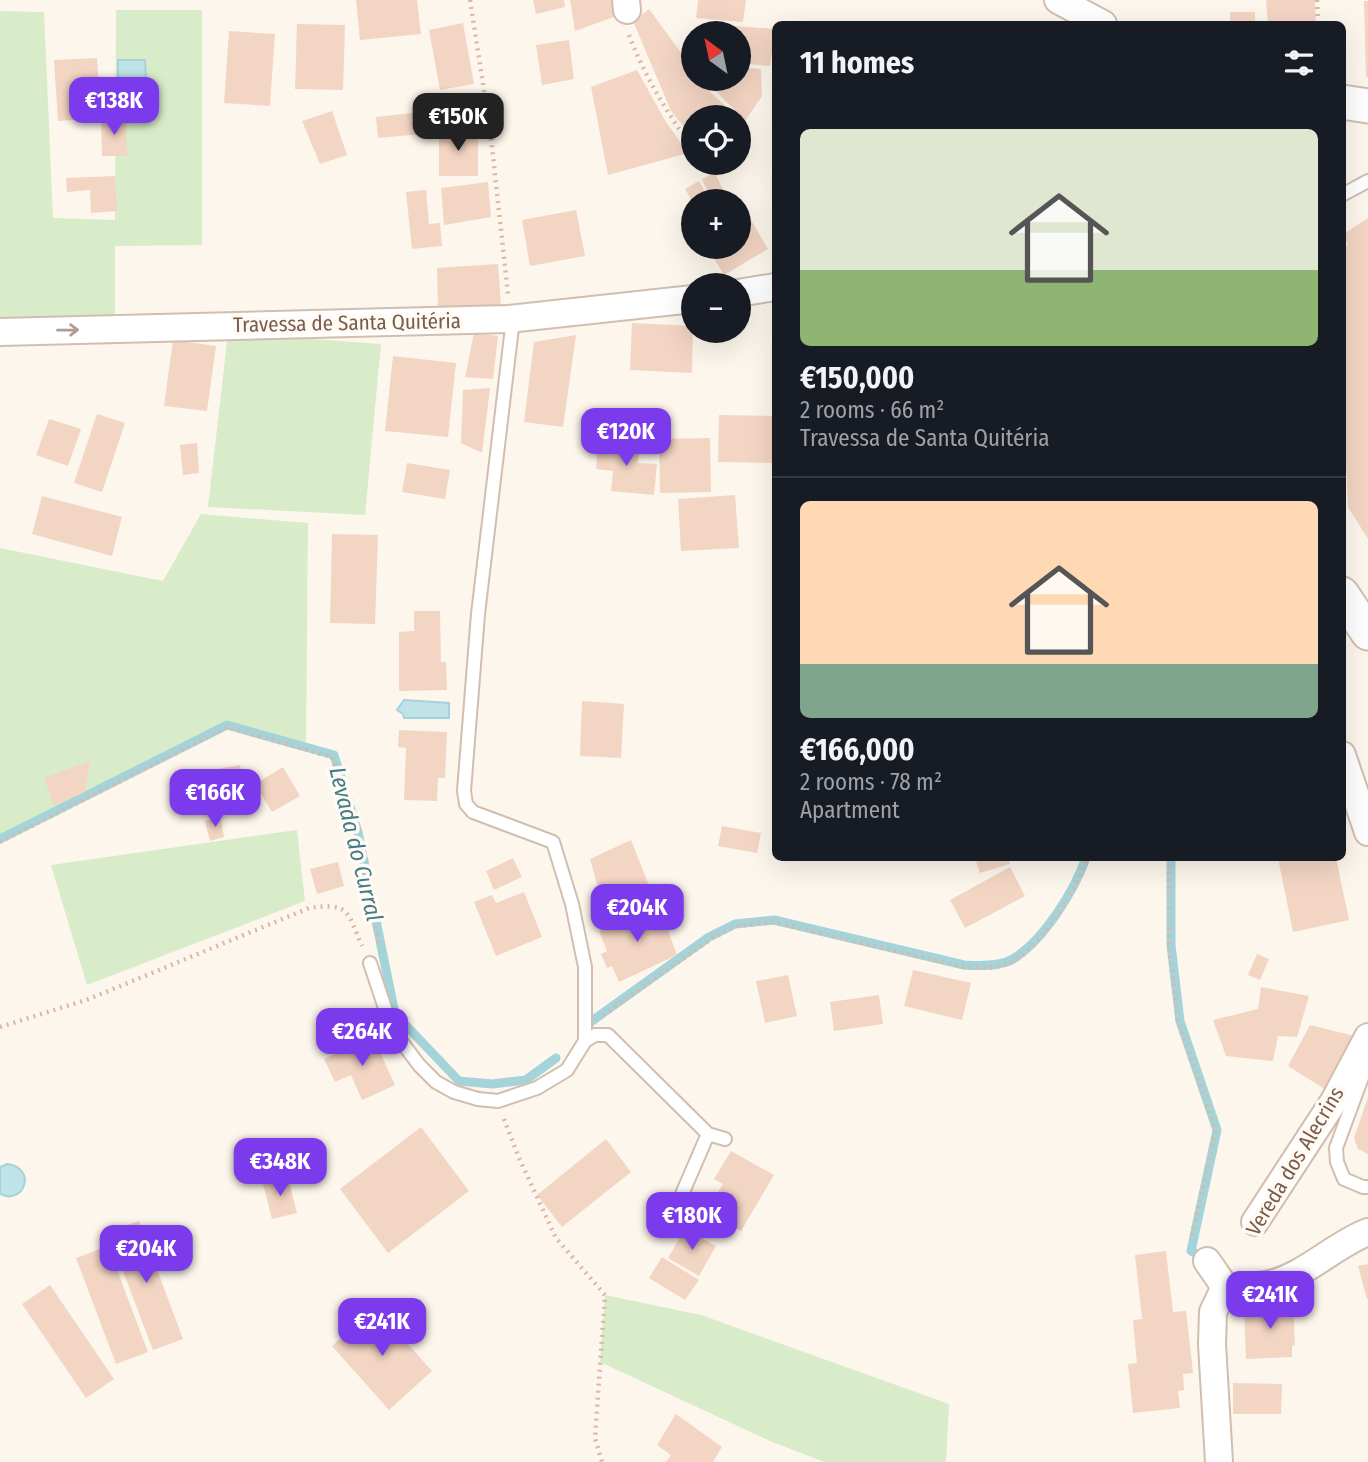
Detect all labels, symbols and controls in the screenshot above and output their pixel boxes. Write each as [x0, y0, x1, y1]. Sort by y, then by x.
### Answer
north arrow [681, 21, 751, 91]
map controls [681, 21, 751, 343]
icon: filters [1280, 44, 1318, 82]
text: 11 homes [800, 45, 914, 81]
pin: €138K [65, 78, 163, 137]
text: €138K [85, 86, 143, 114]
pin: €150K [409, 94, 507, 153]
text: €150K [429, 102, 487, 130]
button: locate [681, 105, 751, 175]
icon: home [996, 175, 1122, 301]
button: + [681, 189, 751, 259]
button: − [681, 273, 751, 343]
street label: Travessa de Santa Quitéria [233, 308, 461, 338]
one-way arrow [56, 323, 79, 337]
text: €150,000 [800, 360, 914, 396]
text: 2 rooms · 66 m² [800, 396, 944, 424]
pin: €120K [577, 408, 675, 468]
text: €120K [597, 417, 655, 445]
text: Travessa de Santa Quitéria [800, 424, 1049, 452]
icon: home [996, 547, 1122, 673]
text: €166,000 [800, 732, 915, 768]
water label: Levada do Curral [323, 764, 389, 924]
text: 2 rooms · 78 m² [800, 768, 942, 796]
pin: €166K [166, 770, 264, 829]
text: €166K [186, 778, 244, 806]
text: Apartment [800, 796, 900, 824]
pin: €204K [588, 884, 686, 944]
text: €204K [607, 893, 667, 921]
pin: €264K [313, 1009, 411, 1068]
text: €264K [332, 1017, 392, 1045]
street label: Vereda dos Alecrins [1240, 1082, 1350, 1240]
pin: €348K [231, 1138, 329, 1198]
text: €348K [250, 1147, 310, 1175]
pin: €180K [643, 1192, 741, 1252]
text: €180K [662, 1201, 722, 1229]
pin: €204K [97, 1226, 195, 1285]
text: €204K [116, 1234, 176, 1262]
pin: €241K [1221, 1272, 1319, 1331]
text: €241K [1242, 1280, 1298, 1308]
pin: €241K [333, 1298, 431, 1358]
text: €241K [354, 1307, 410, 1335]

